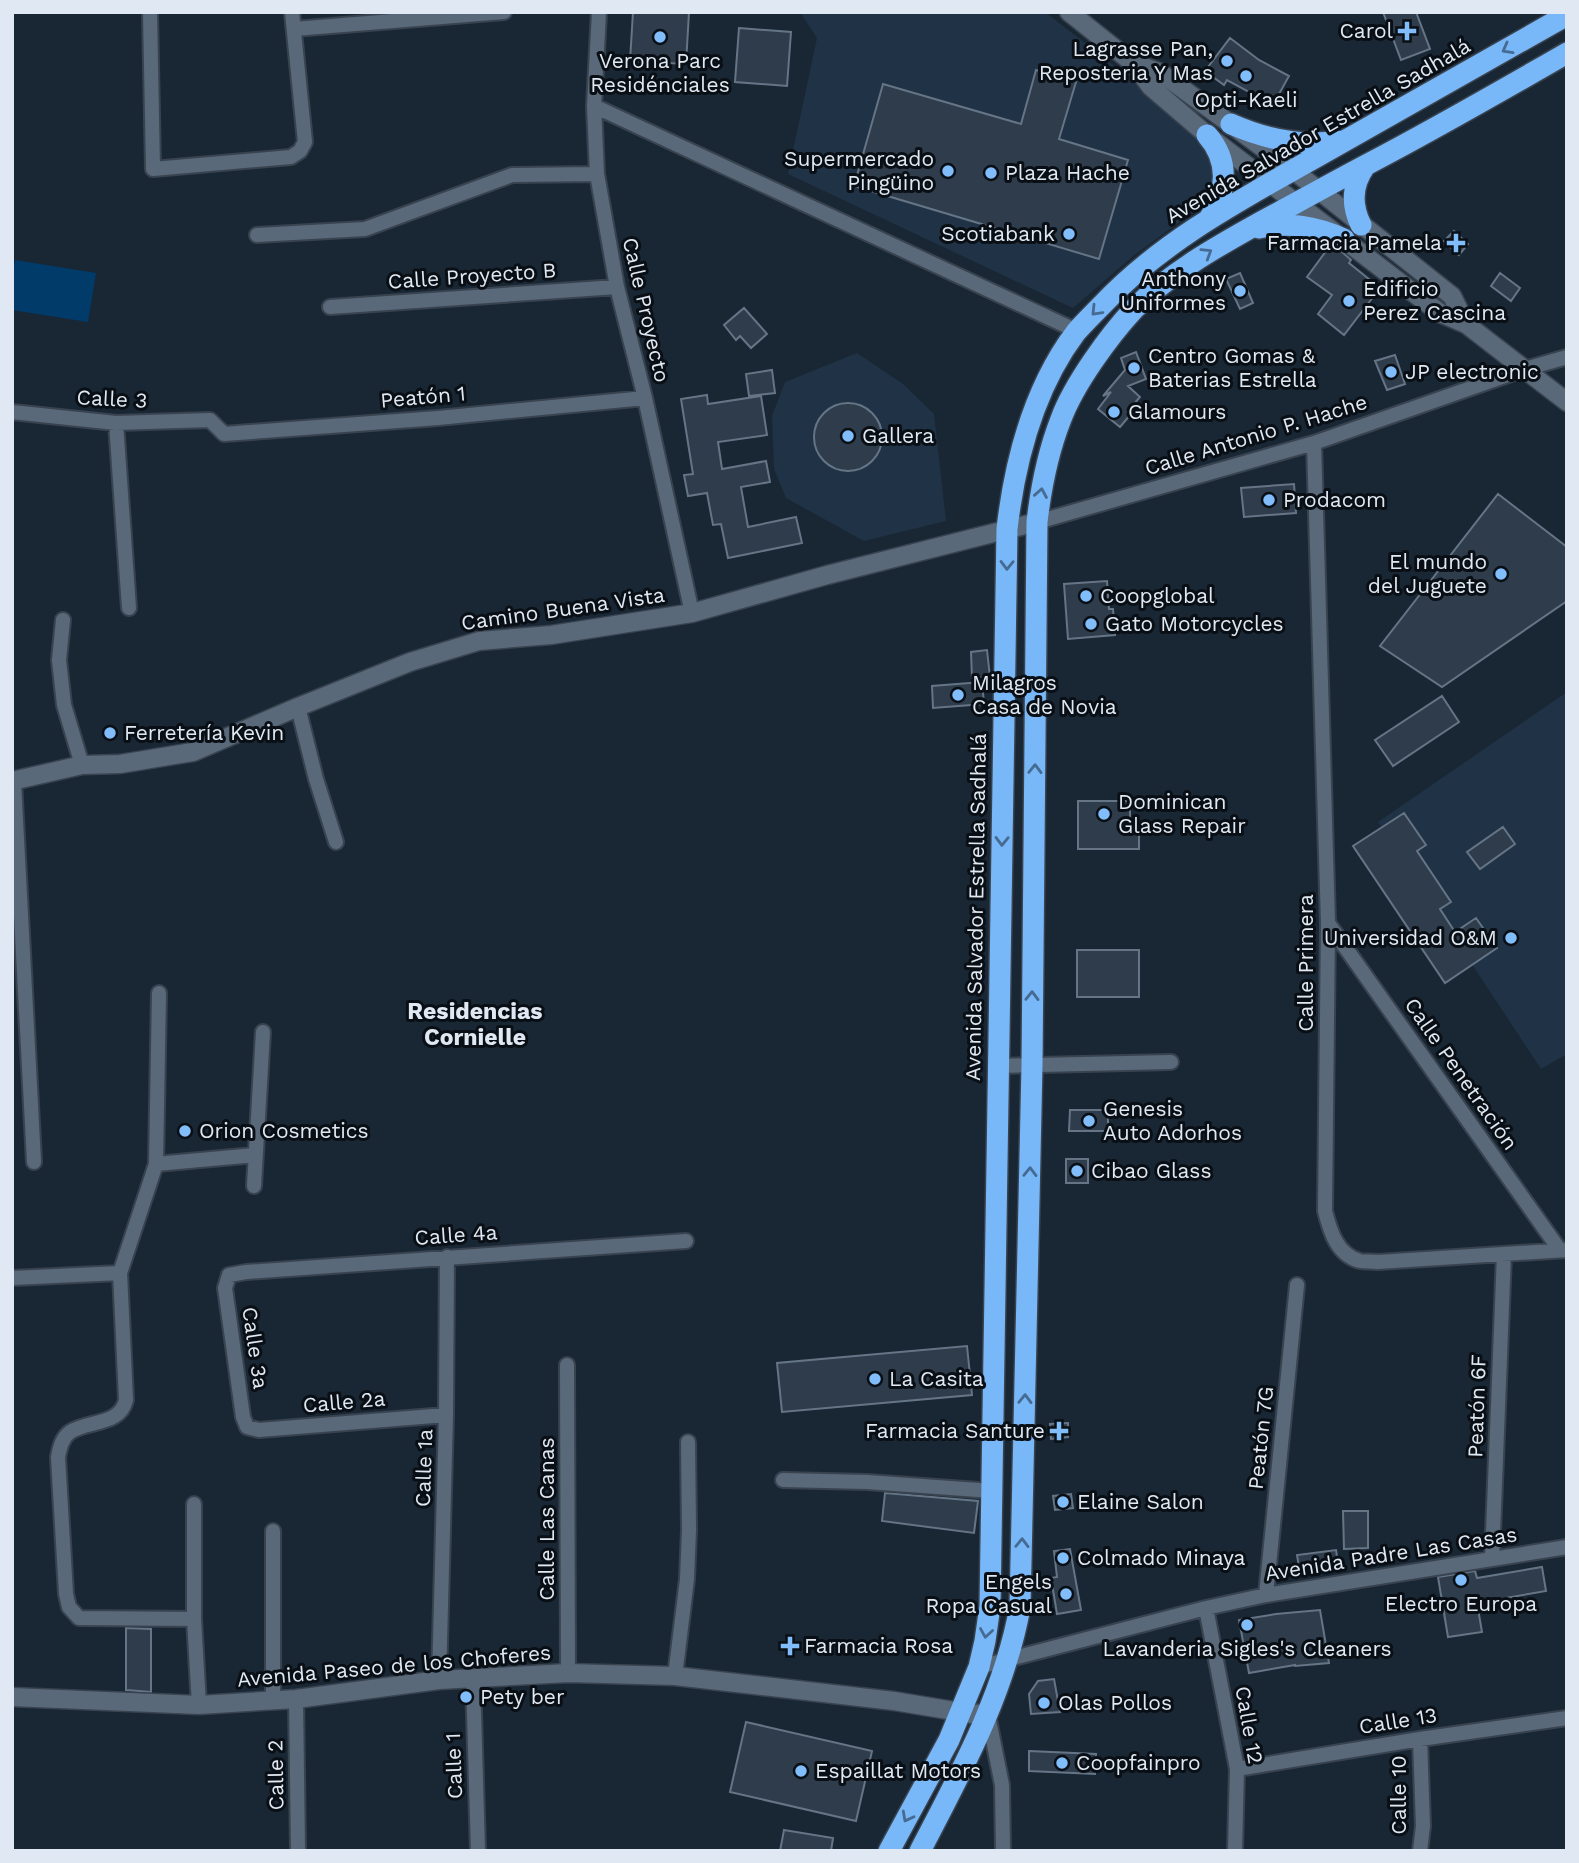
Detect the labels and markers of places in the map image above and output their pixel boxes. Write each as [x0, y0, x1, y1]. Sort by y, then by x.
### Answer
place label: Carol [1339, 18, 1394, 43]
marker: Carol [1399, 23, 1415, 39]
marker: Verona Parc Residénciales [652, 29, 668, 45]
place label: Lagrasse Pan, Reposteria Y Mas [1039, 36, 1213, 85]
place label: Verona Parc Residénciales [590, 48, 730, 97]
marker: Lagrasse Pan, Reposteria Y Mas [1219, 53, 1235, 69]
marker: Opti-Kaeli [1238, 68, 1254, 84]
place label: Opti-Kaeli [1194, 87, 1298, 112]
place label: Supermercado Pingüino [784, 146, 934, 195]
place label: Plaza Hache [1005, 160, 1130, 185]
marker: Supermercado Pingüino [940, 163, 956, 179]
marker: Plaza Hache [983, 165, 999, 181]
place label: Scotiabank [941, 221, 1055, 246]
marker: Scotiabank [1061, 226, 1077, 242]
place label: Farmacia Pamela [1267, 230, 1442, 255]
marker: Farmacia Pamela [1448, 235, 1464, 251]
place label: Anthony Uniformes [1120, 266, 1226, 315]
place label: Edificio Perez Cascina [1363, 276, 1506, 325]
marker: Anthony Uniformes [1232, 283, 1248, 299]
marker: Edificio Perez Cascina [1341, 293, 1357, 309]
place label: Centro Gomas & Baterias Estrella [1148, 343, 1317, 392]
place label: JP electronic [1405, 359, 1539, 384]
marker: Centro Gomas & Baterias Estrella [1126, 360, 1142, 376]
marker: JP electronic [1383, 364, 1399, 380]
place label: Glamours [1128, 399, 1226, 424]
marker: Glamours [1106, 404, 1122, 420]
place label: Gallera [862, 423, 934, 448]
marker: Gallera [840, 428, 856, 444]
place label: Prodacom [1283, 487, 1386, 512]
marker: Prodacom [1261, 492, 1277, 508]
place label: El mundo del Juguete [1368, 549, 1487, 598]
marker: El mundo del Juguete [1493, 566, 1509, 582]
place label: Coopglobal [1100, 583, 1215, 608]
marker: Coopglobal [1078, 588, 1094, 604]
place label: Gato Motorcycles [1105, 611, 1284, 636]
marker: Gato Motorcycles [1083, 616, 1099, 632]
place label: Milagros Casa de Novia [972, 670, 1117, 719]
marker: Milagros Casa de Novia [950, 687, 966, 703]
place label: Ferretería Kevin [124, 720, 284, 745]
marker: Ferretería Kevin [102, 725, 118, 741]
place label: Dominican Glass Repair [1118, 789, 1246, 838]
marker: Dominican Glass Repair [1096, 806, 1112, 822]
place label: Universidad O&M [1324, 925, 1497, 950]
marker: Universidad O&M [1503, 930, 1519, 946]
place label: Genesis Auto Adorhos [1103, 1096, 1242, 1145]
marker: Genesis Auto Adorhos [1081, 1113, 1097, 1129]
place label: Orion Cosmetics [199, 1118, 369, 1143]
marker: Orion Cosmetics [177, 1123, 193, 1139]
place label: Cibao Glass [1091, 1158, 1211, 1183]
marker: Cibao Glass [1069, 1163, 1085, 1179]
place label: La Casita [889, 1366, 984, 1391]
marker: La Casita [867, 1371, 883, 1387]
place label: Farmacia Santure [865, 1418, 1045, 1443]
marker: Farmacia Santure [1051, 1423, 1067, 1439]
place label: Elaine Salon [1077, 1489, 1204, 1514]
marker: Elaine Salon [1055, 1494, 1071, 1510]
place label: Colmado Minaya [1077, 1545, 1246, 1570]
marker: Colmado Minaya [1055, 1550, 1071, 1566]
place label: Engels Ropa Casual [925, 1569, 1053, 1618]
marker: Electro Europa [1453, 1572, 1469, 1588]
marker: Engels Ropa Casual [1058, 1586, 1074, 1602]
place label: Electro Europa [1385, 1591, 1537, 1616]
marker: Lavanderia Sigles's Cleaners [1239, 1617, 1255, 1633]
place label: Farmacia Rosa [804, 1633, 953, 1658]
place label: Lavanderia Sigles's Cleaners [1102, 1636, 1392, 1661]
marker: Farmacia Rosa [782, 1638, 798, 1654]
place label: Pety ber [480, 1684, 565, 1709]
marker: Pety ber [458, 1689, 474, 1705]
place label: Olas Pollos [1058, 1690, 1172, 1715]
marker: Olas Pollos [1036, 1695, 1052, 1711]
place label: Coopfainpro [1076, 1750, 1201, 1775]
marker: Coopfainpro [1054, 1755, 1070, 1771]
place label: Espaillat Motors [815, 1758, 981, 1783]
marker: Espaillat Motors [793, 1763, 809, 1779]

